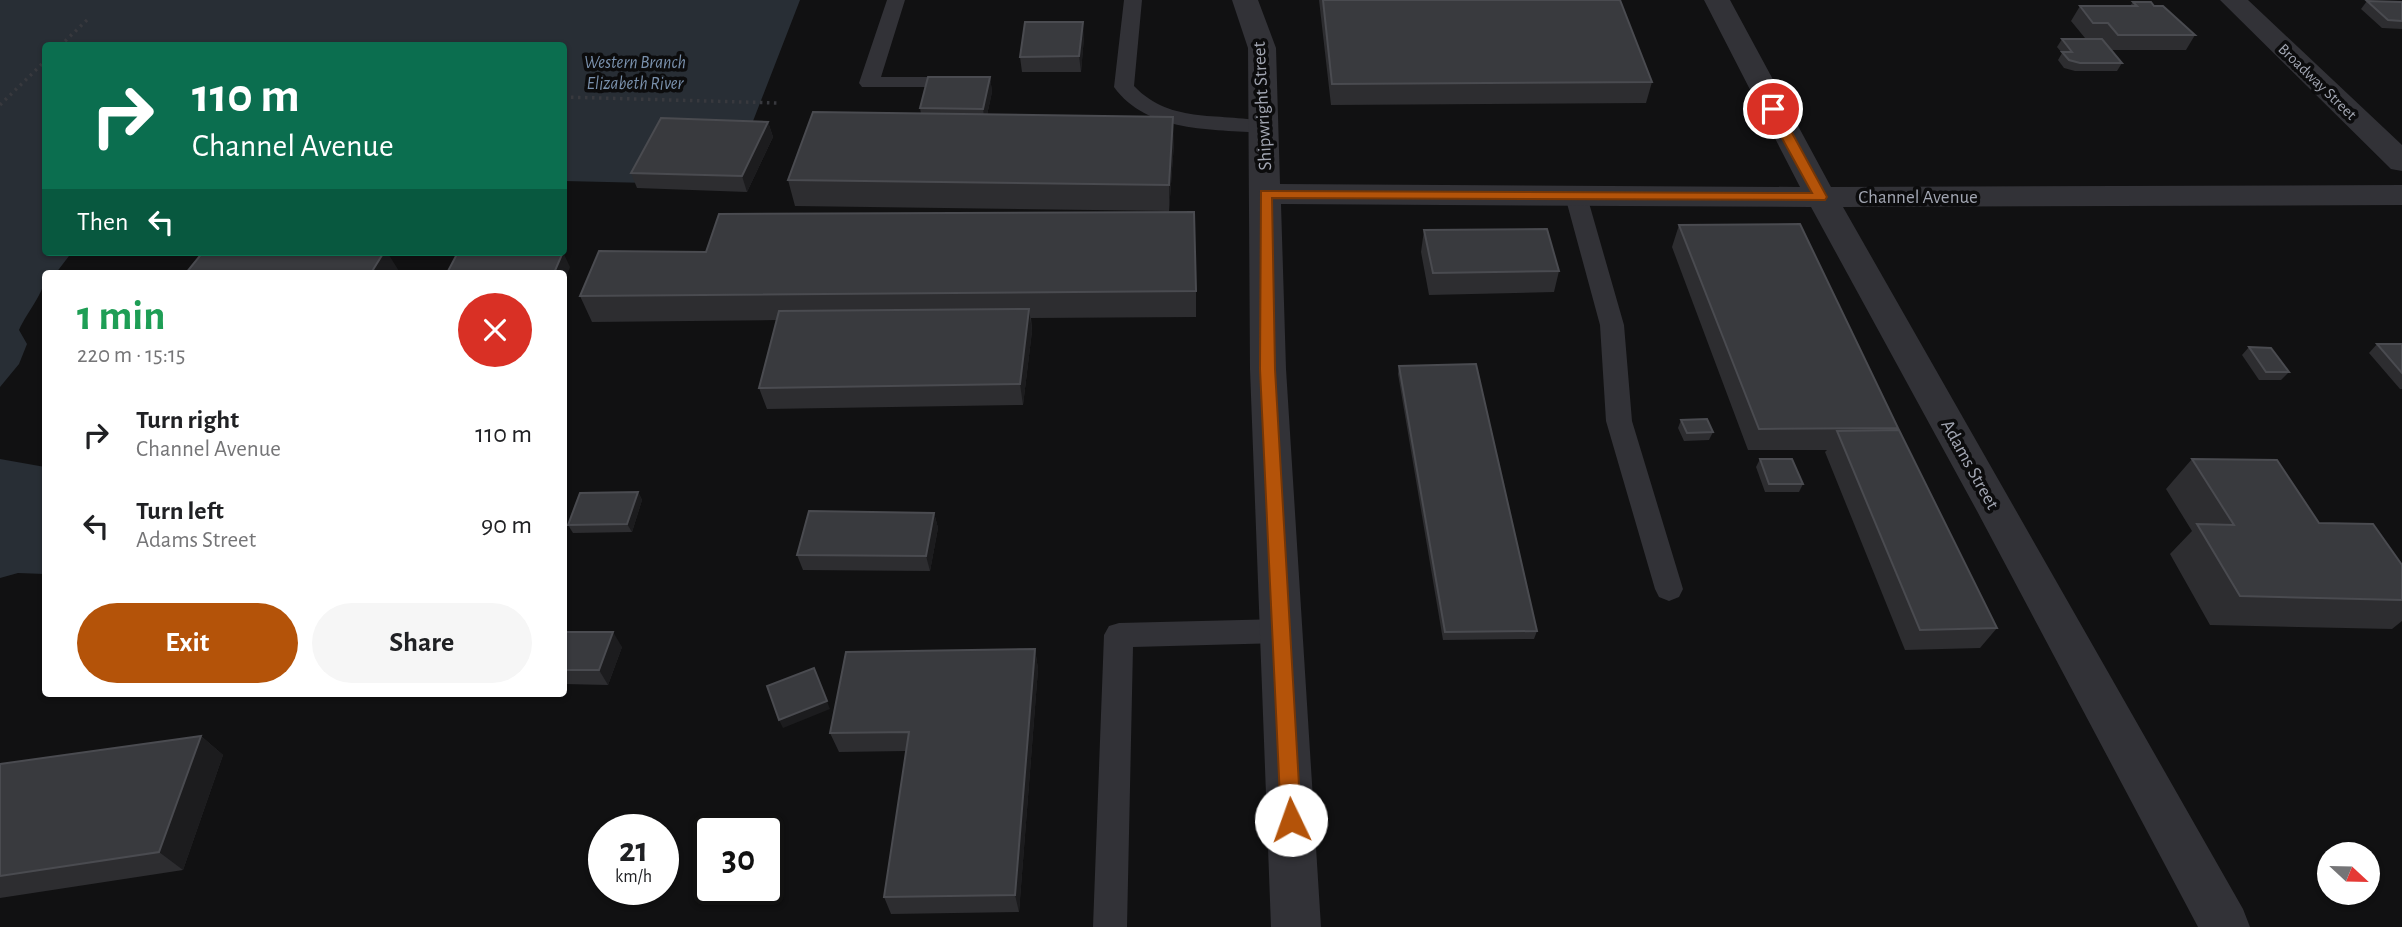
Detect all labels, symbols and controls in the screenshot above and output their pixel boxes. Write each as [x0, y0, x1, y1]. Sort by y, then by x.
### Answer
street label: Shipwright Street [1250, 41, 1275, 171]
street label: Broadway Street [2274, 41, 2360, 124]
water label: Western Branch Elizabeth River [584, 54, 686, 93]
icon: right [77, 70, 168, 161]
text: 110 m [192, 72, 300, 121]
pin [1743, 79, 1803, 139]
icon: arrive [1754, 90, 1792, 128]
text: Channel Avenue [192, 130, 394, 162]
street label: Channel Avenue [1858, 188, 1978, 207]
icon: left [142, 203, 180, 241]
text: Then [77, 209, 128, 235]
button: close [458, 293, 532, 367]
text: 1 min [77, 295, 166, 337]
text: 220 m · 15:15 [77, 344, 185, 367]
text: Turn right [136, 407, 239, 433]
icon: right [77, 416, 115, 454]
street label: Adams Street [1937, 417, 2002, 513]
text: 110 m [475, 421, 532, 447]
text: Channel Avenue [136, 438, 281, 461]
text: Turn left [136, 498, 224, 524]
icon: left [77, 507, 115, 545]
text: 90 m [481, 512, 532, 538]
text: Adams Street [136, 529, 256, 552]
button: Exit [77, 603, 298, 683]
button: Share [312, 603, 532, 683]
position arrow [1254, 783, 1328, 857]
speed limit sign: 30 [693, 814, 784, 905]
text: 21 [619, 833, 648, 868]
north arrow [2317, 842, 2380, 905]
map controls [2317, 842, 2380, 905]
text: km/h [615, 868, 652, 886]

